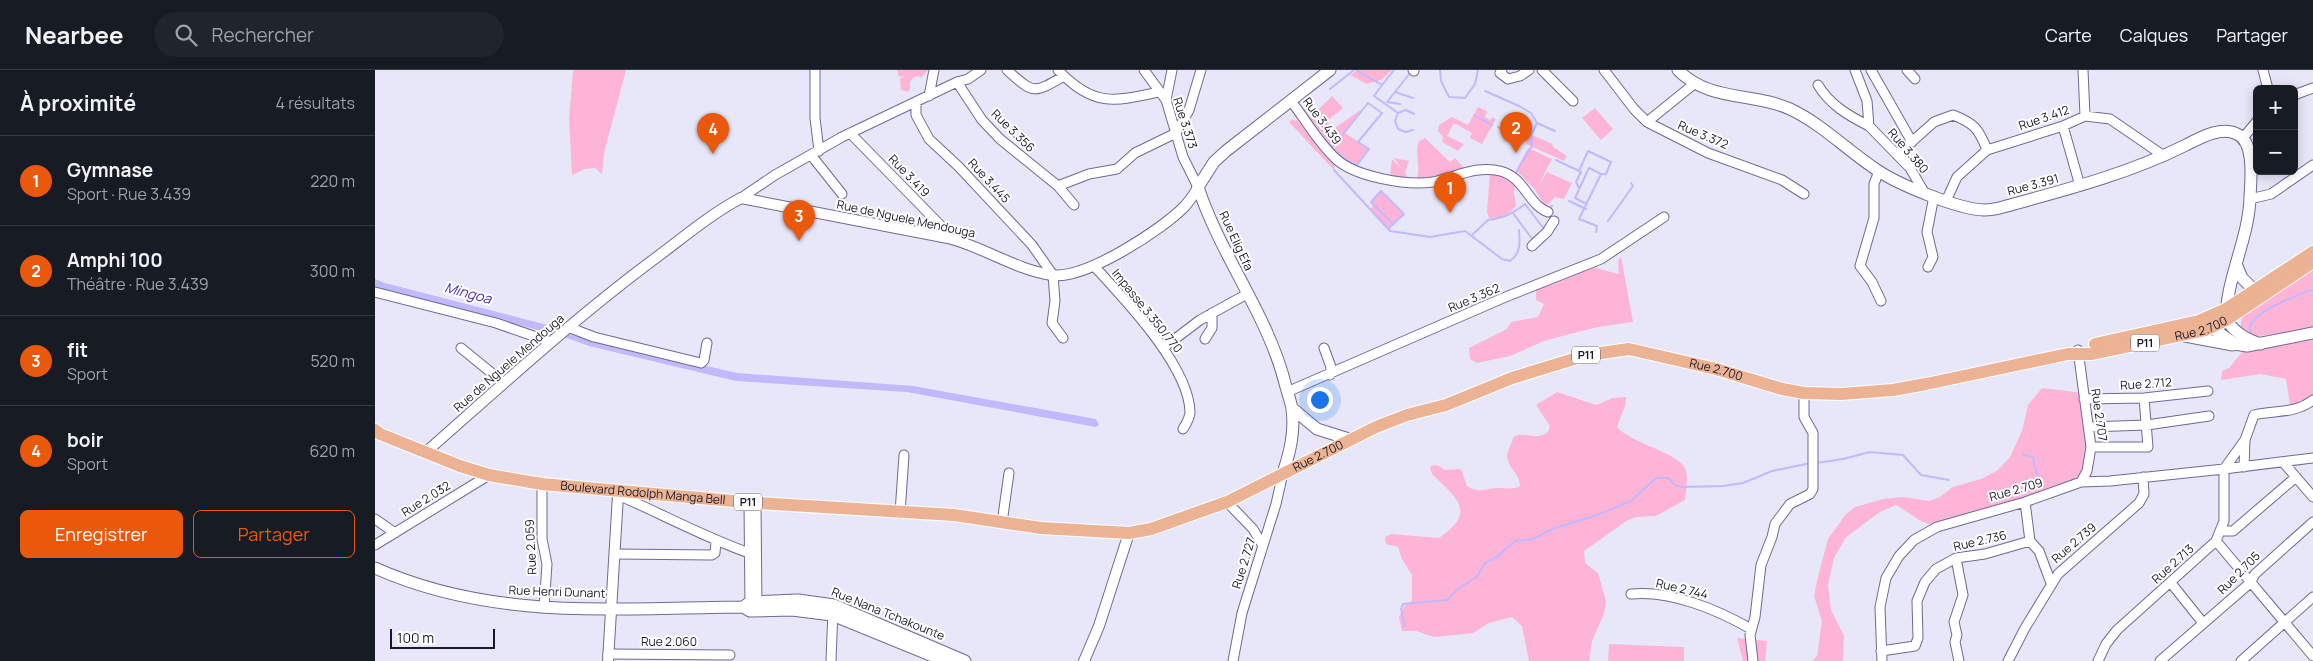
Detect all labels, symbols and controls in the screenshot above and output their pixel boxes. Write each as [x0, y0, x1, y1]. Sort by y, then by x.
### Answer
search box [154, 12, 504, 57]
text: Nearbee [25, 18, 124, 51]
icon: search [172, 21, 200, 49]
text: Rechercher [212, 22, 314, 48]
text: Carte [2045, 23, 2092, 47]
text: Calques [2120, 23, 2188, 47]
text: Partager [2216, 23, 2288, 47]
map controls [2253, 85, 2298, 175]
button: + [2253, 85, 2298, 130]
text: À proximité [20, 89, 136, 117]
text: 4 résultats [276, 92, 355, 114]
street label: Rue 3.439 [1299, 94, 1346, 148]
street label: Rue 3.373 [1169, 95, 1202, 151]
street label: Rue 3.412 [2016, 101, 2072, 134]
street label: Rue 3.356 [988, 105, 1039, 156]
pin: 2 [1500, 112, 1532, 153]
pin: 4 [697, 113, 729, 154]
street label: Rue 3.372 [1675, 116, 1731, 153]
street label: Rue 3.380 [1884, 124, 1933, 177]
button: − [2253, 130, 2298, 175]
street label: Rue 3.419 [885, 151, 934, 201]
street label: Rue 3.445 [964, 155, 1014, 207]
text: Gymnase [67, 157, 153, 183]
text: 1 [32, 170, 40, 192]
text: 220 m [310, 170, 355, 192]
street label: Rue 3.391 [2005, 170, 2060, 200]
pin: 1 [1434, 172, 1466, 213]
text: Sport · Rue 3.439 [67, 183, 191, 205]
street label: Rue de Nguele Mendouga [835, 195, 977, 242]
pin: 3 [783, 200, 815, 241]
street label: Rue Elig Efa [1215, 208, 1258, 273]
text: Amphi 100 [67, 247, 163, 273]
text: 2 [31, 260, 41, 282]
text: 300 m [310, 260, 355, 282]
street label: Impasse 3.350/770 [1108, 265, 1187, 356]
text: Théâtre · Rue 3.439 [67, 273, 209, 295]
water label: Mingoa [443, 277, 495, 308]
street label: Rue 3.362 [1445, 279, 1502, 316]
street label: Rue de Nguele Mendouga [450, 310, 568, 415]
street label: Rue 2.700 [2173, 312, 2230, 344]
road number: P11 [2131, 334, 2159, 352]
text: fit [67, 337, 88, 363]
road number: P11 [1572, 346, 1600, 364]
text: 3 [31, 350, 41, 372]
text: 520 m [311, 350, 355, 372]
street label: Rue 2.700 [1688, 354, 1745, 385]
text: Sport [67, 363, 108, 385]
street label: Rue 2.712 [2120, 373, 2172, 394]
your location [1307, 387, 1333, 413]
street label: Rue 2.707 [2087, 387, 2112, 443]
text: boir [67, 427, 103, 453]
street label: Rue 2.700 [1290, 436, 1346, 476]
text: 4 [31, 440, 41, 462]
text: 620 m [309, 440, 355, 462]
text: Sport [67, 453, 108, 475]
street label: Rue 2.709 [1987, 474, 2045, 505]
street label: Rue 2.032 [398, 477, 454, 520]
street label: Boulevard Rodolph Manga Bell [560, 477, 726, 508]
road number: P11 [734, 494, 762, 511]
button: Enregistrer [20, 510, 183, 558]
button: Partager [193, 510, 355, 558]
street label: Rue 2.739 [2048, 518, 2100, 567]
street label: Rue 2.059 [521, 519, 540, 575]
street label: Rue 2.736 [1952, 526, 2008, 555]
street label: Rue 2.727 [1228, 535, 1259, 591]
street label: Rue 2.713 [2148, 540, 2197, 587]
street label: Rue 2.705 [2213, 547, 2264, 598]
street label: Rue 2 744 [1654, 574, 1710, 603]
street label: Rue Henri Dunant [508, 581, 606, 602]
street label: Rue Nana Tchakounte [829, 583, 947, 644]
scale bar [390, 626, 495, 649]
text: 100 m [397, 628, 434, 647]
street label: Rue 2.060 [641, 633, 697, 650]

